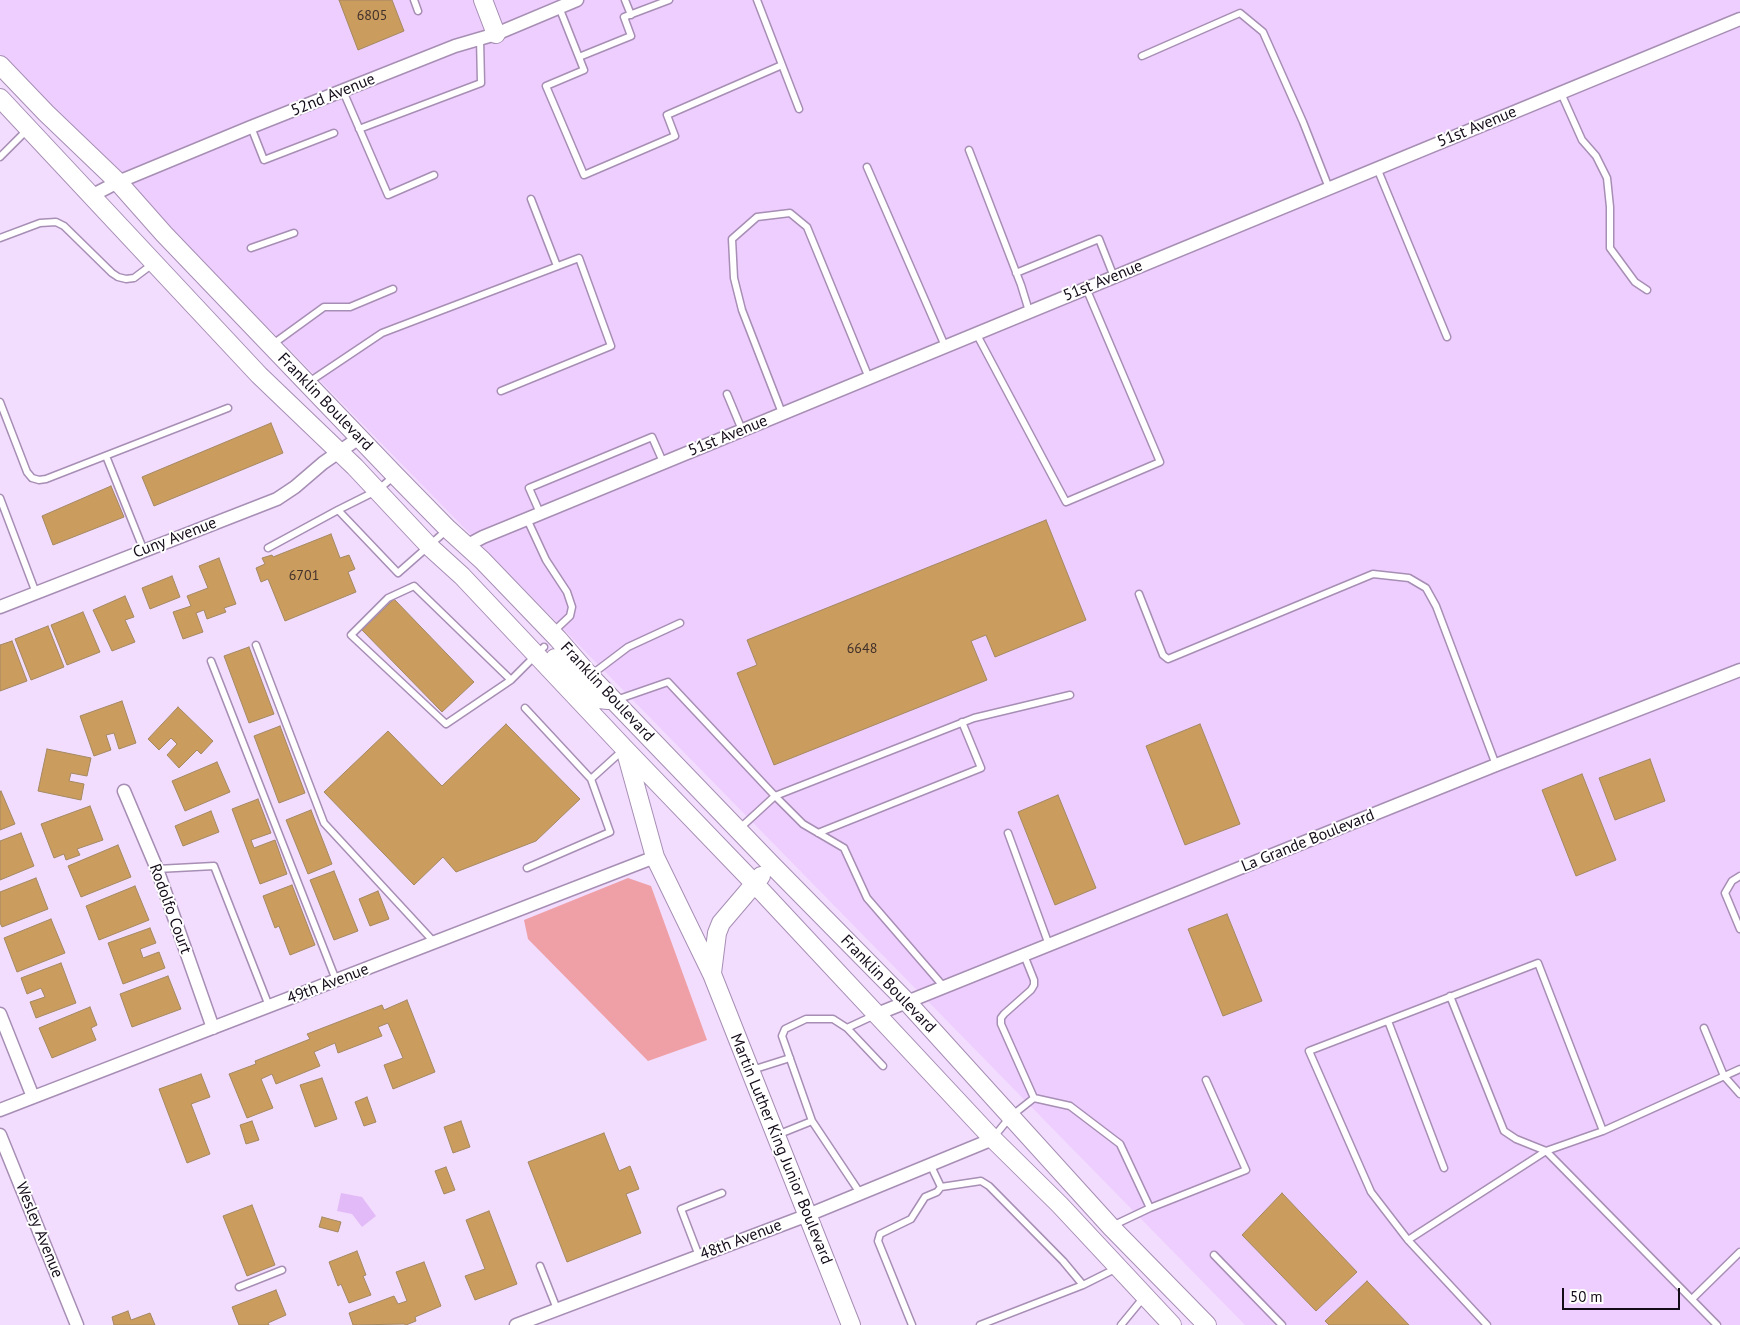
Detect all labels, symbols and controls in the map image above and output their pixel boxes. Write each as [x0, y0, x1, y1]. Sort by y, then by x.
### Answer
house number: 6805 [357, 8, 387, 24]
street label: 52nd Avenue [288, 69, 378, 121]
street label: 51st Avenue [1435, 102, 1519, 152]
street label: 51st Avenue [1061, 256, 1145, 306]
street label: Franklin Boulevard [273, 349, 377, 455]
street label: 51st Avenue [686, 411, 770, 461]
street label: Cuny Avenue [131, 513, 219, 563]
house number: 6701 [289, 568, 319, 584]
street label: Franklin Boulevard [556, 638, 658, 746]
house number: 6648 [847, 641, 877, 657]
street label: La Grande Boulevard [1239, 806, 1377, 876]
street label: Rodolfo Court [145, 862, 195, 956]
street label: Franklin Boulevard [836, 931, 940, 1037]
street label: 49th Avenue [284, 960, 372, 1008]
street label: Martin Luther King Junior Boulevard [726, 1031, 836, 1267]
street label: Wesley Avenue [11, 1179, 67, 1281]
street label: 48th Avenue [697, 1216, 785, 1264]
scale bar [1565, 1278, 1682, 1310]
text: 50 m [1570, 1287, 1603, 1306]

